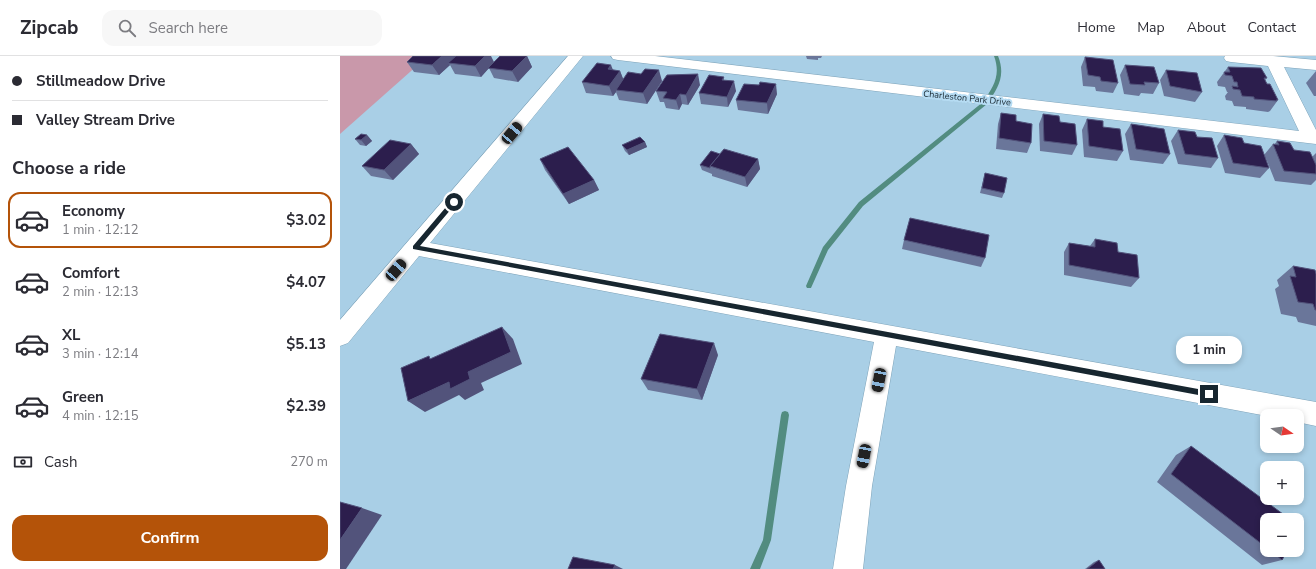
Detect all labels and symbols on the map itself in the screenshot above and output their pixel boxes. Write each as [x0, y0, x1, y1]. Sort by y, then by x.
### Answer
street label: Charleston Park Drive [923, 87, 1012, 109]
car [500, 120, 524, 146]
route start [445, 193, 463, 211]
car [384, 257, 408, 283]
callout: 1 min [1176, 336, 1242, 364]
car [871, 367, 887, 393]
route end [1200, 385, 1218, 403]
north arrow [1260, 409, 1304, 453]
car [856, 443, 872, 469]

